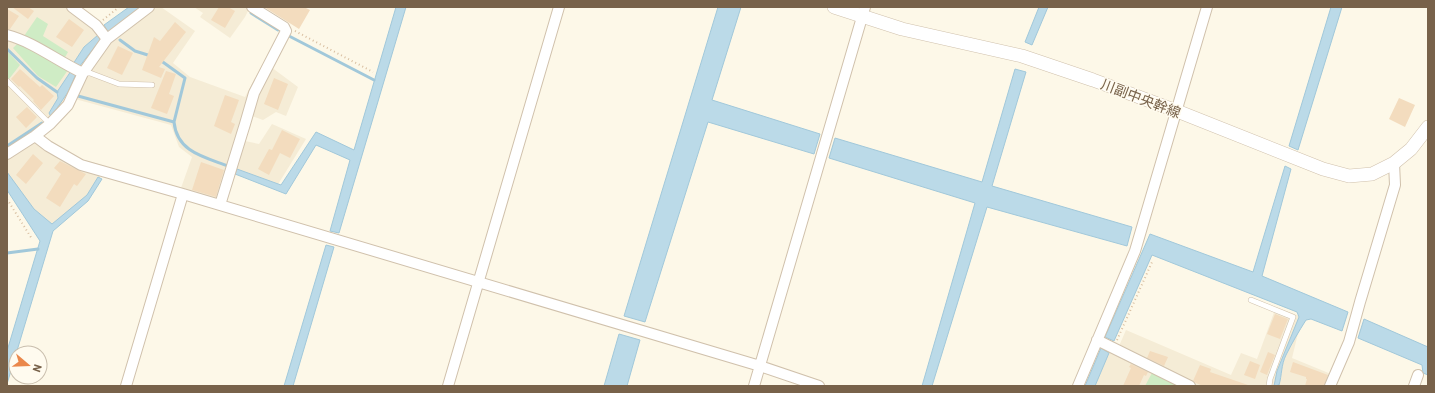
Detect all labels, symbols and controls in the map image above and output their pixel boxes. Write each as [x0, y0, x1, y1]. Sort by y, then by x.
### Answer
street label: 川副中央幹線 [1099, 75, 1183, 121]
north arrow [8, 345, 48, 385]
text: N [31, 363, 45, 374]

